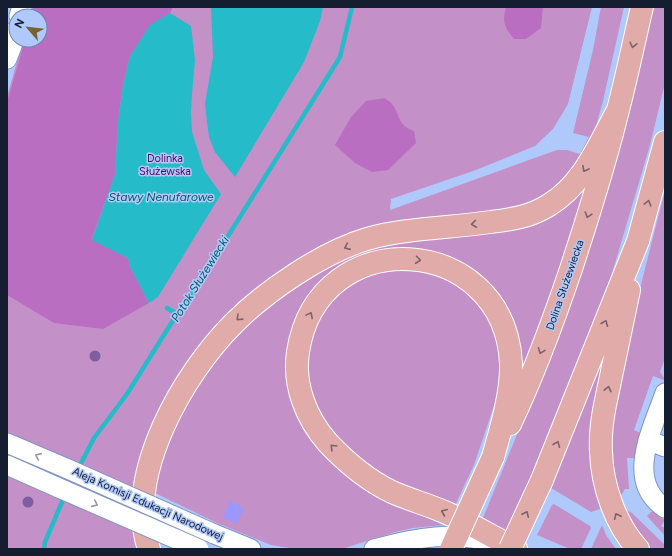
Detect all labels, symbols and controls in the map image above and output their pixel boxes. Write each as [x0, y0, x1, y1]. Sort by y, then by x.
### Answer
north arrow [8, 8, 48, 48]
text: N [12, 17, 27, 30]
one-way arrow [630, 42, 638, 48]
park label: Dolinka Służewska [139, 152, 191, 178]
one-way arrow [583, 165, 590, 172]
water label: Stawy Nenufarowe [108, 190, 214, 204]
one-way arrow [643, 200, 652, 207]
one-way arrow [584, 211, 593, 218]
one-way arrow [471, 219, 478, 228]
water label: Potok Służewiecki [168, 234, 232, 324]
street label: Dolina Służewiecka [543, 238, 587, 332]
one-way arrow [344, 242, 351, 250]
one-way arrow [415, 255, 421, 264]
one-way arrow [305, 312, 313, 320]
one-way arrow [236, 313, 244, 321]
one-way arrow [600, 319, 608, 327]
one-way arrow [538, 348, 546, 355]
one-way arrow [603, 386, 611, 392]
one-way arrow [552, 440, 560, 448]
one-way arrow [330, 444, 338, 452]
one-way arrow [34, 453, 42, 461]
street label: Aleja Komisji Edukacji Narodowej [70, 465, 226, 543]
one-way arrow [91, 499, 98, 507]
one-way arrow [440, 509, 448, 517]
one-way arrow [521, 511, 529, 519]
one-way arrow [614, 513, 622, 521]

